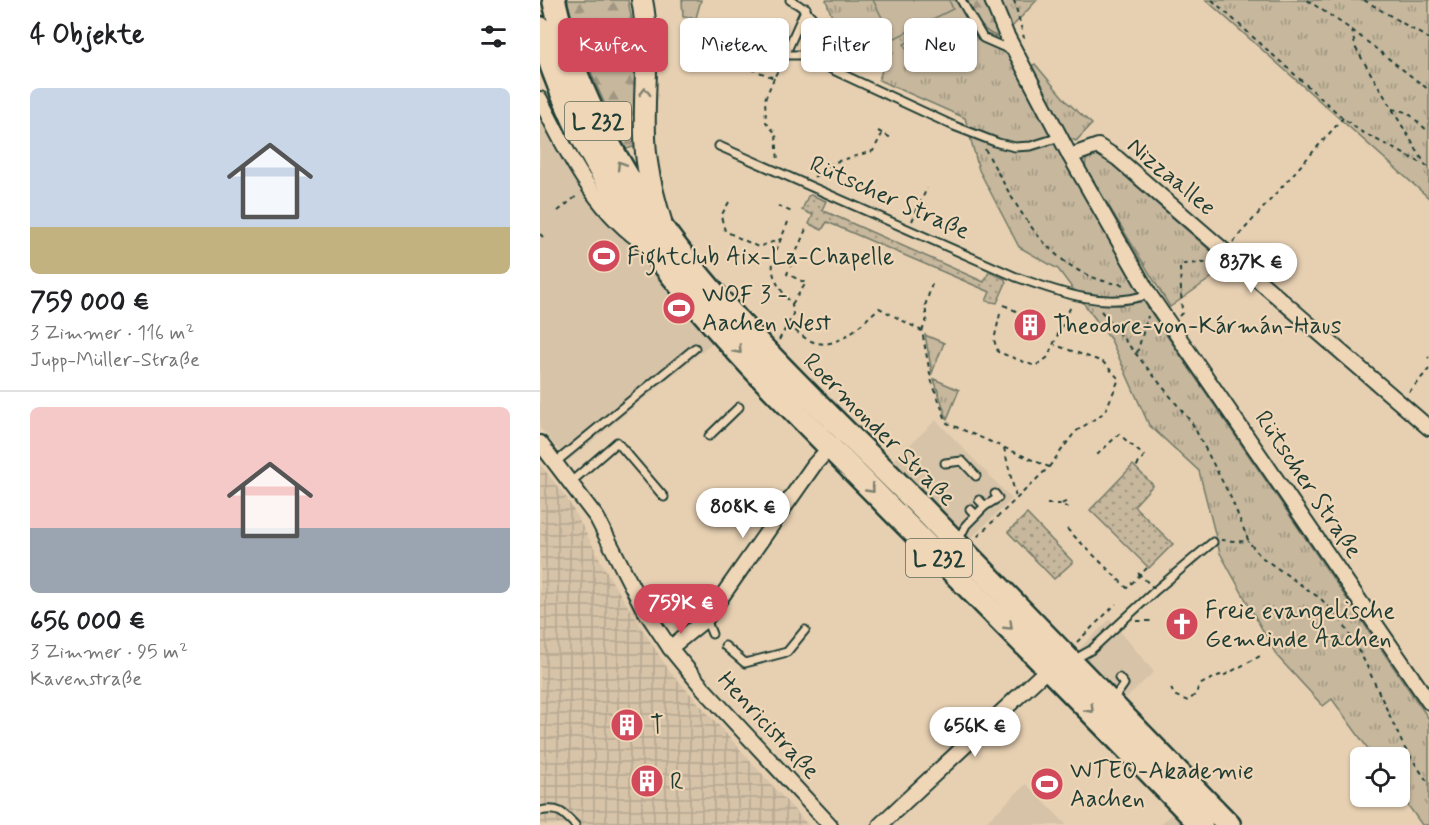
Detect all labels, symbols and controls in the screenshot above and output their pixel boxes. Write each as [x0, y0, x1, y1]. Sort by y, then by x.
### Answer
chip: Kaufen [558, 18, 668, 72]
chip: Mieten [680, 18, 789, 72]
chip: Filter [801, 18, 892, 72]
chip: Neu [904, 18, 977, 72]
text: 4 Objekte [30, 19, 144, 53]
icon: filters [477, 20, 510, 53]
one-way arrow [639, 87, 651, 96]
road number: L 232 [565, 102, 631, 140]
icon: home [216, 127, 324, 235]
street label: Nizzaallee [1120, 131, 1222, 223]
street label: Rütscher Straße [805, 149, 974, 248]
one-way arrow [617, 161, 629, 171]
sports icon: Fightclub Aix-La-Chapelle [586, 238, 622, 274]
place label: Fightclub Aix-La-Chapelle [627, 242, 894, 276]
pin: 837K € [1202, 243, 1300, 294]
text: 837K € [1219, 249, 1283, 276]
place label: WOF 3 - Aachen West [702, 280, 832, 339]
text: 759 000 € [30, 286, 149, 320]
sports icon: WOF 3 - Aachen West [661, 290, 697, 326]
building icon: Theodore-von-Kármán-Haus [1012, 307, 1048, 343]
place label: Theodore-von-Kármán-Haus [1053, 311, 1342, 342]
text: 3 Zimmer · 116 m² [30, 320, 194, 347]
one-way arrow [731, 344, 742, 354]
text: Jupp-Müller-Straße [30, 347, 200, 374]
street label: Roermonder Straße [796, 347, 962, 514]
street label: Rütscher Straße [1247, 405, 1369, 565]
icon: home [216, 446, 324, 554]
one-way arrow [864, 482, 875, 492]
pin: 808K € [694, 488, 792, 539]
text: 808K € [710, 494, 776, 521]
road number: L 232 [906, 539, 972, 577]
pin: 759K € [632, 584, 730, 635]
text: 759K € [648, 590, 714, 617]
place label: Freie evangelische Gemeinde Aachen [1205, 596, 1395, 655]
text: 656 000 € [30, 605, 146, 639]
church icon: Freie evangelische Gemeinde Aachen [1164, 606, 1200, 642]
one-way arrow [1002, 619, 1013, 630]
text: 3 Zimmer · 95 m² [30, 639, 188, 666]
street label: Henricistraße [710, 665, 826, 787]
text: Kavenstraße [30, 666, 142, 693]
one-way arrow [1082, 702, 1093, 713]
building icon: T [609, 707, 645, 743]
pin: 656K € [926, 707, 1024, 758]
place label: T [650, 711, 664, 742]
text: 656K € [944, 713, 1006, 740]
map controls [1350, 747, 1410, 807]
button: locate [1350, 747, 1410, 807]
place label: WTEO-Akademie Aachen [1070, 756, 1254, 815]
building icon: R [629, 763, 665, 799]
sports icon: WTEO-Akademie Aachen [1029, 766, 1065, 802]
place label: R [670, 767, 684, 798]

